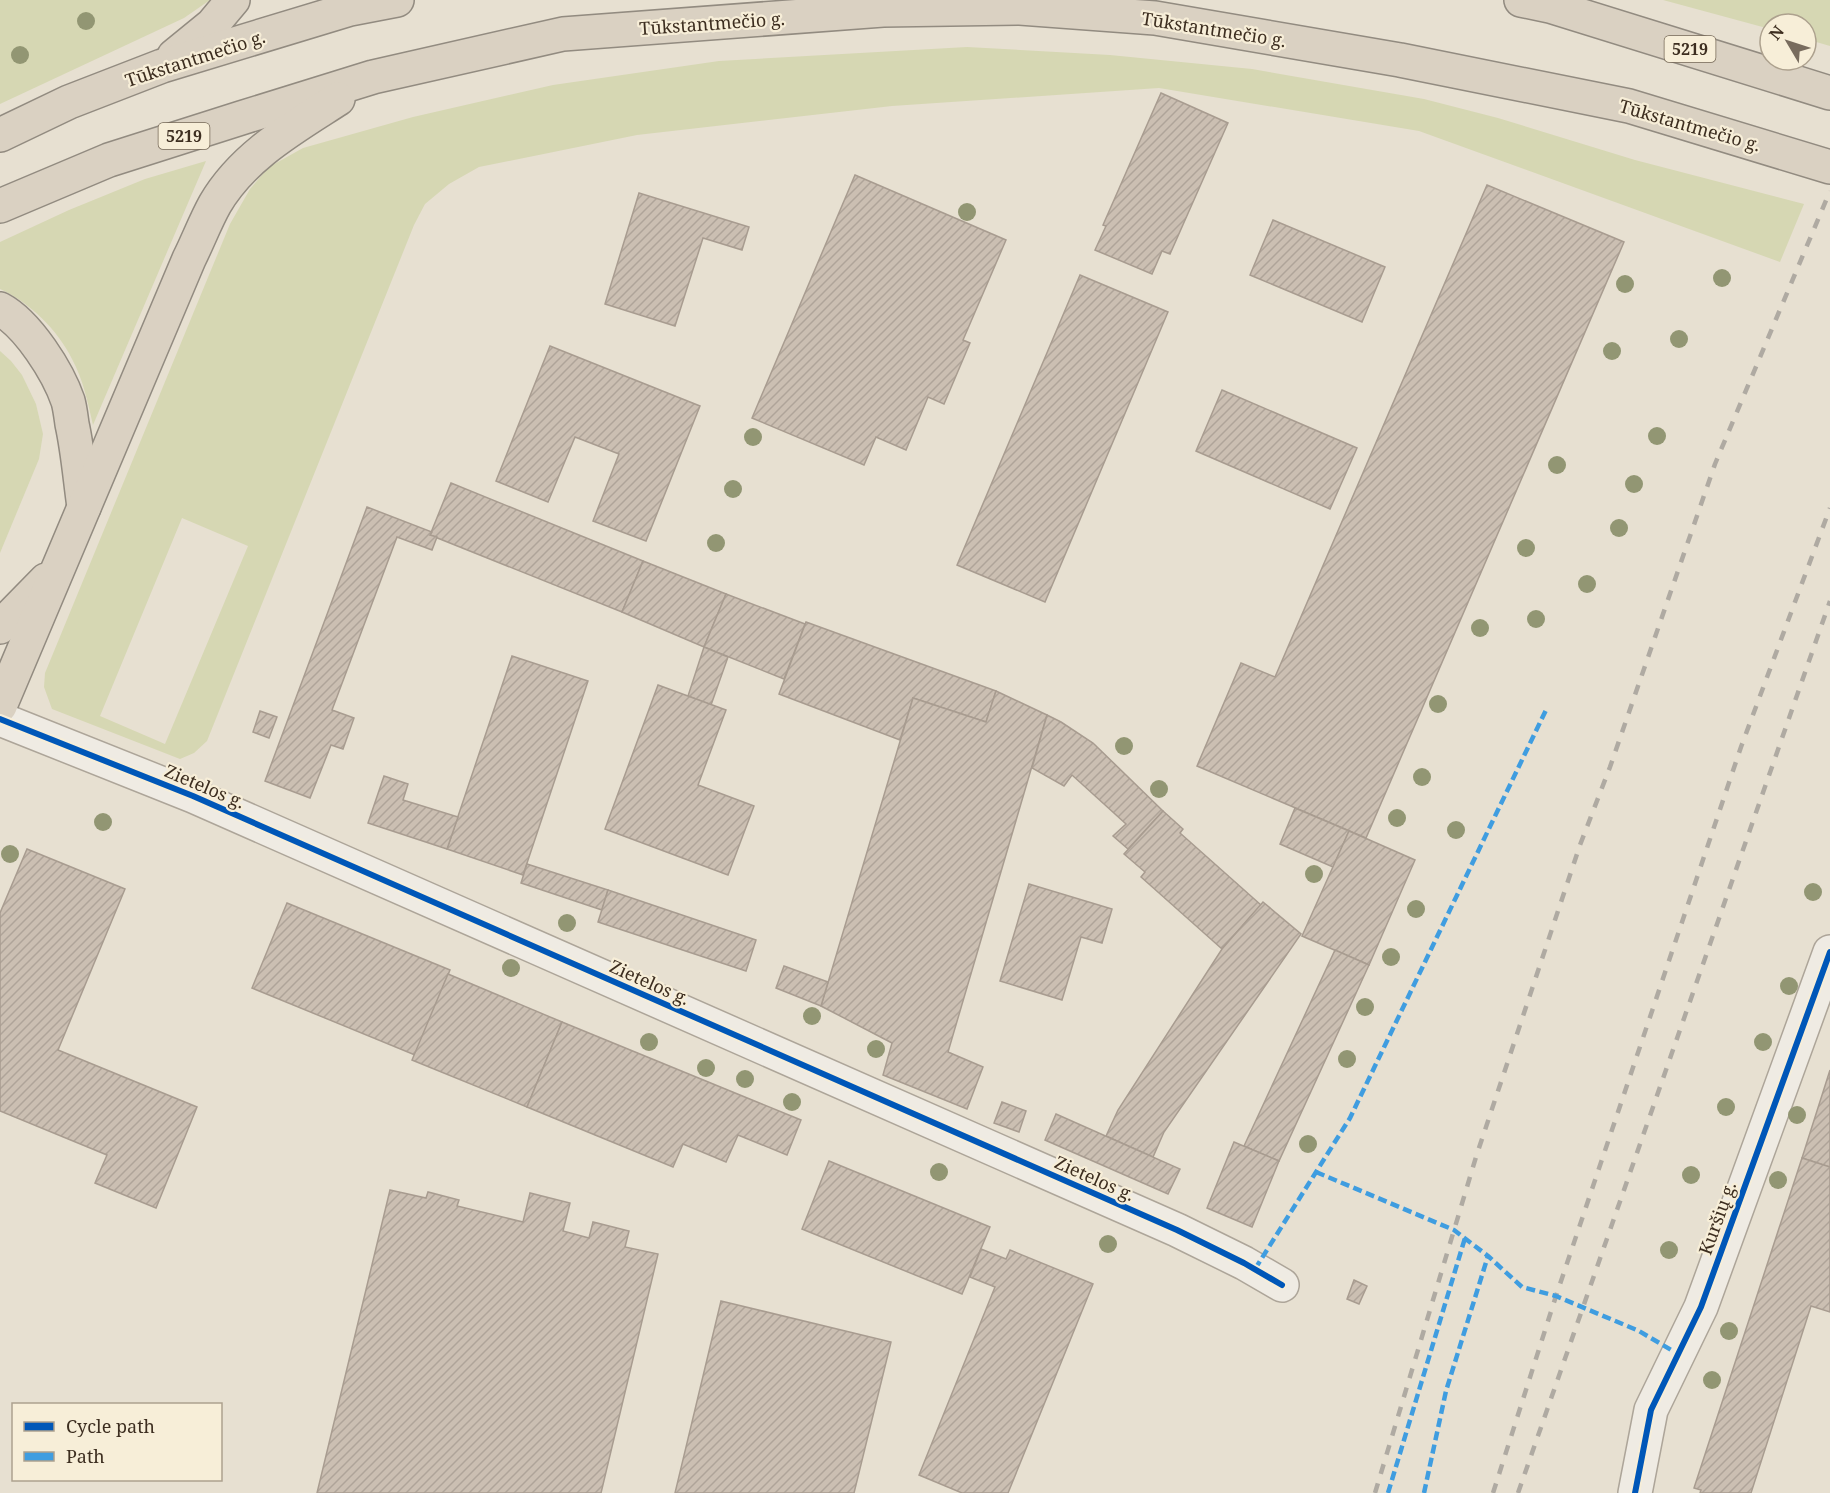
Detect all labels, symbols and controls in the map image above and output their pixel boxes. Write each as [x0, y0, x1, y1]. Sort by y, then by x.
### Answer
street label: Tūkstantmečio g. [638, 6, 786, 40]
street label: Tūkstantmečio g. [1140, 6, 1288, 52]
north arrow [1758, 12, 1818, 72]
text: N [1764, 20, 1789, 44]
street label: Tūkstantmečio g. [122, 24, 268, 92]
road number: 5219 [1664, 36, 1716, 62]
street label: Tūkstantmečio g. [1616, 93, 1764, 157]
road number: 5219 [158, 123, 210, 149]
street label: Zietelos g. [161, 758, 249, 814]
street label: Zietelos g. [606, 954, 694, 1010]
street label: Zietelos g. [1051, 1150, 1139, 1206]
street label: Kuršių g. [1693, 1178, 1741, 1258]
legend [12, 1403, 222, 1481]
text: Cycle path [66, 1414, 155, 1438]
text: Path [66, 1444, 105, 1468]

